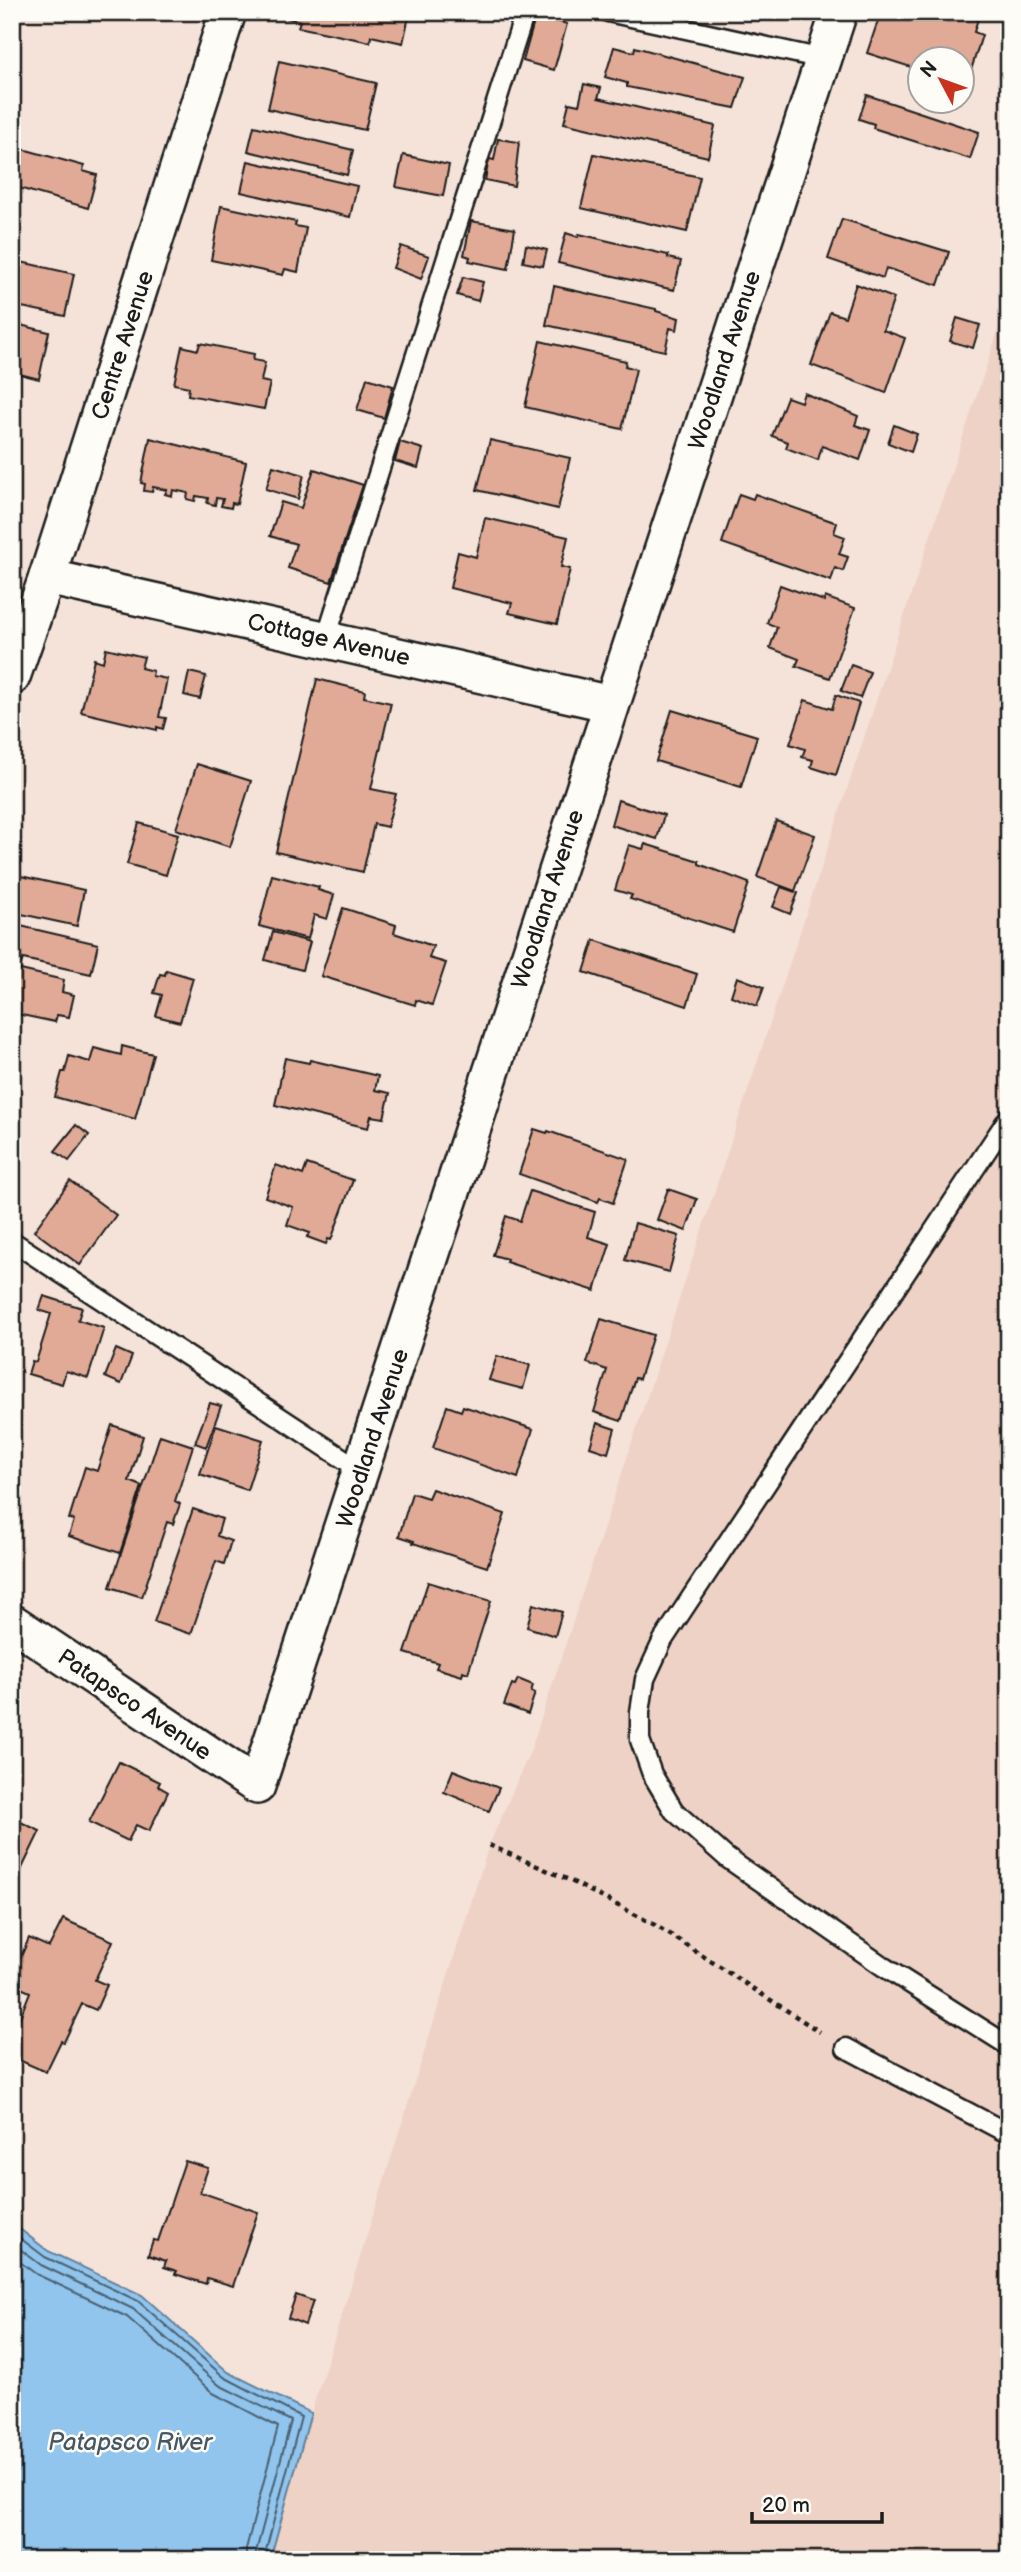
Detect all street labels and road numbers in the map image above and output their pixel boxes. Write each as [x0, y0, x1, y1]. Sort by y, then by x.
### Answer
street label: Centre Avenue [86, 267, 160, 423]
street label: Woodland Avenue [683, 267, 767, 453]
street label: Cottage Avenue [245, 608, 413, 672]
street label: Woodland Avenue [506, 806, 590, 992]
street label: Woodland Avenue [331, 1345, 415, 1531]
street label: Patapsco Avenue [52, 1643, 217, 1767]

